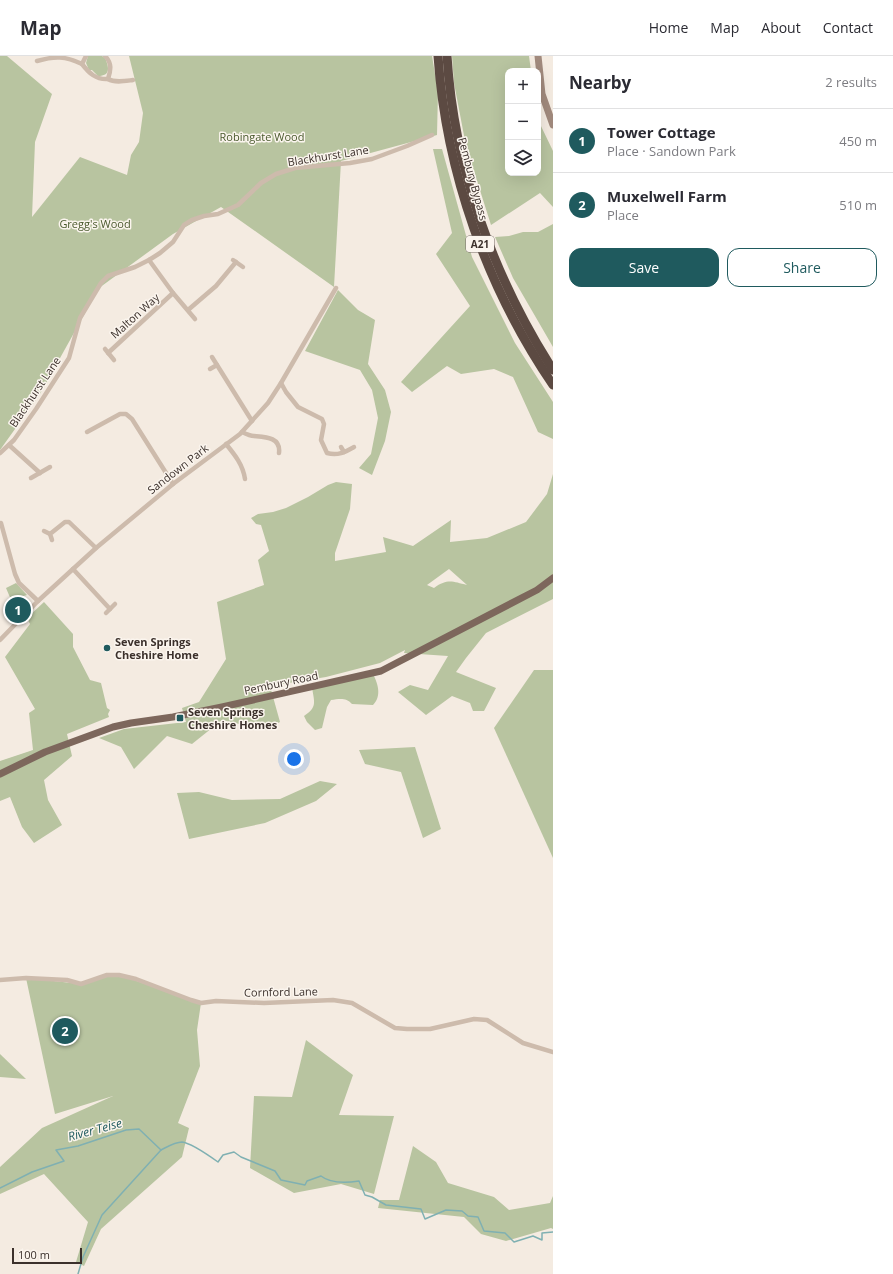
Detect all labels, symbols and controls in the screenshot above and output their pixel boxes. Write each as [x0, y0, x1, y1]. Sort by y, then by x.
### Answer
text: Map [20, 15, 61, 41]
text: Home [649, 18, 688, 37]
text: Map [710, 18, 739, 37]
text: About [761, 18, 801, 37]
text: Contact [823, 18, 873, 37]
map controls [505, 68, 541, 176]
button: + [505, 68, 541, 104]
text: Nearby [569, 71, 631, 94]
text: 2 results [825, 73, 877, 91]
button: − [505, 104, 541, 140]
text: Tower Cottage [607, 122, 716, 142]
park label: Robingate Wood [220, 129, 304, 144]
text: 1 [578, 132, 586, 150]
text: 450 m [839, 132, 877, 150]
street label: Pembury Bypass [455, 136, 492, 222]
button: layers [505, 140, 541, 176]
street label: Blackhurst Lane [286, 142, 370, 169]
text: Place · Sandown Park [607, 142, 736, 160]
text: Muxelwell Farm [607, 186, 727, 206]
text: 2 [578, 196, 586, 214]
text: 510 m [839, 196, 877, 214]
text: Place [607, 206, 639, 224]
park label: Gregg's Wood [59, 216, 131, 231]
road number: A21 [466, 236, 494, 252]
button: Save [569, 248, 719, 287]
button: Share [727, 248, 877, 287]
street label: Malton Way [107, 289, 163, 342]
street label: Blackhurst Lane [5, 354, 64, 430]
street label: Sandown Park [144, 440, 211, 497]
pin: 1 [5, 595, 31, 625]
place label: Seven Springs Cheshire Home [115, 634, 199, 662]
marker: Seven Springs Cheshire Home [102, 643, 112, 653]
street label: Pembury Road [242, 667, 319, 698]
place label: Seven Springs Cheshire Homes [188, 704, 278, 732]
marker: Seven Springs Cheshire Homes [175, 713, 185, 723]
your location [284, 749, 304, 769]
street label: Cornford Lane [244, 983, 318, 1000]
pin: 2 [52, 1016, 78, 1046]
water label: River Teise [66, 1114, 124, 1145]
scale bar [12, 1246, 82, 1265]
text: 100 m [18, 1247, 50, 1262]

